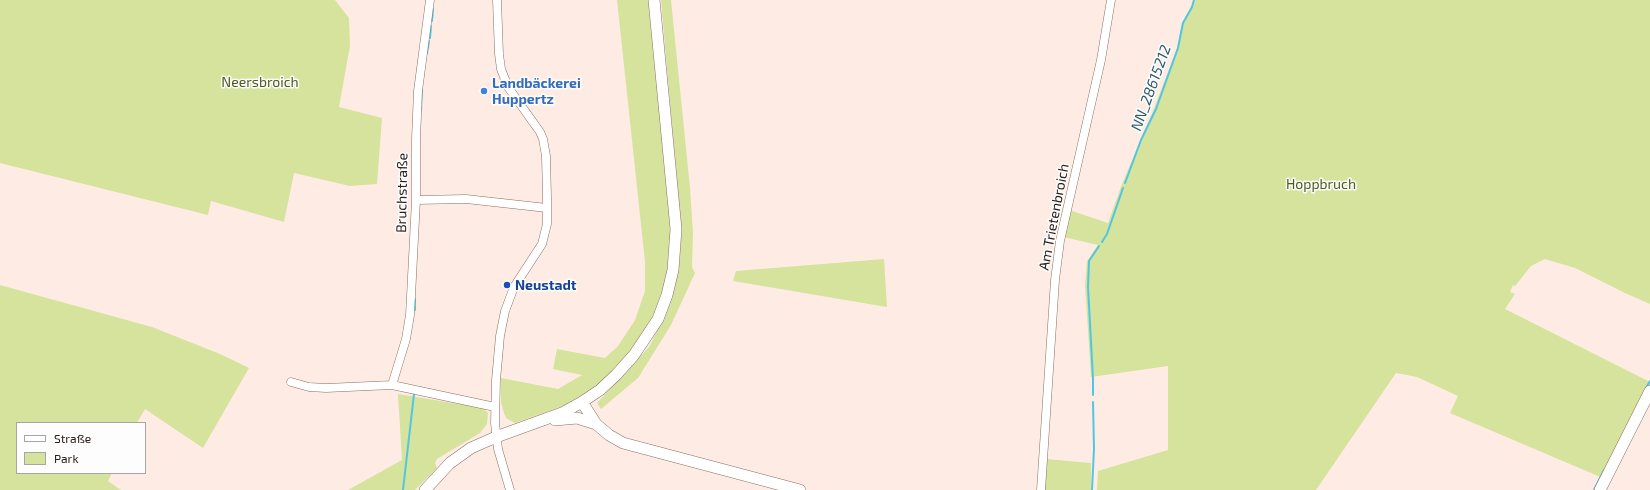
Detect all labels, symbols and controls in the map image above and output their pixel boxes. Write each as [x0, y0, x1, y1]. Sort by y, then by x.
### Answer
water label: NN_28615212 [1127, 43, 1175, 133]
park label: Neersbroich [221, 74, 299, 90]
place label: Landbäckerei Huppertz [492, 75, 581, 108]
marker: Landbäckerei Huppertz [479, 86, 489, 96]
street label: Bruchstraße [393, 153, 411, 233]
street label: Am Trietenbroich [1035, 162, 1073, 272]
park label: Hoppbruch [1286, 176, 1356, 192]
place label: Neustadt [515, 277, 577, 293]
marker: Neustadt [502, 280, 512, 290]
legend [16, 422, 146, 474]
text: Straße [54, 431, 91, 445]
text: Park [54, 451, 79, 465]

